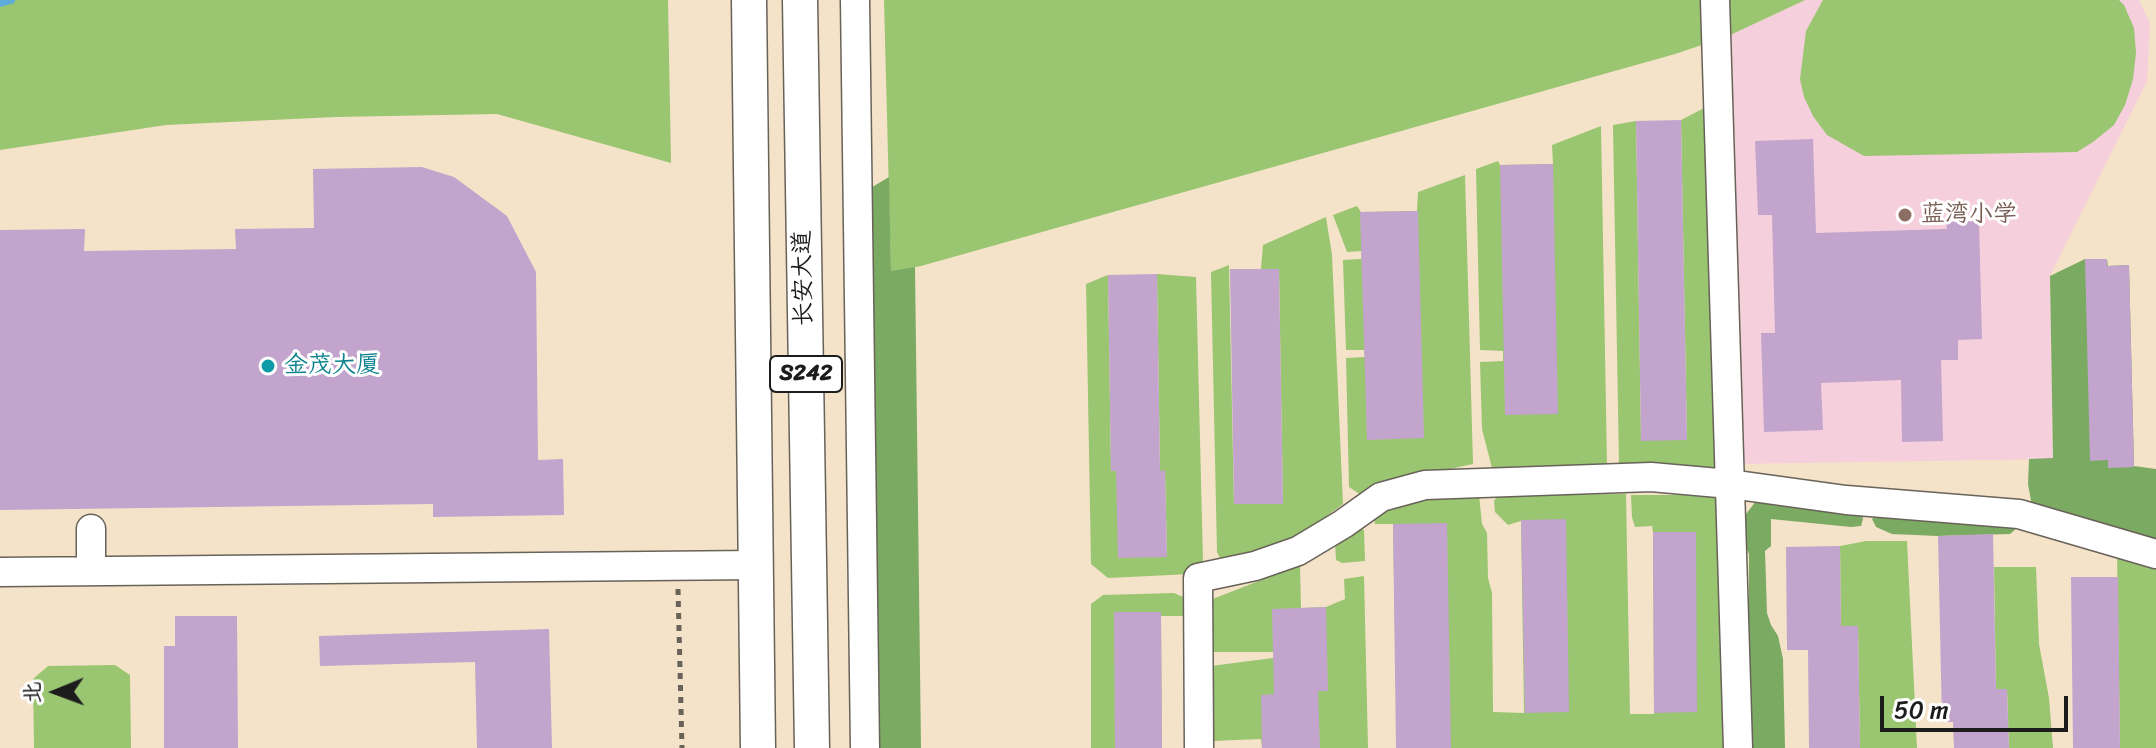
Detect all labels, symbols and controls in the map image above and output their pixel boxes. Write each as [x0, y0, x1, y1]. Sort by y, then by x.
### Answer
place label: 蓝湾小学 [1921, 201, 2017, 229]
marker: 蓝湾小学 [1896, 206, 1914, 224]
street label: 长安大道 [789, 230, 819, 326]
place label: 金茂大厦 [284, 352, 380, 380]
road number: S242 [770, 356, 842, 392]
marker: 金茂大厦 [259, 357, 277, 375]
north arrow [16, 652, 96, 732]
scale bar [1884, 680, 2072, 730]
text: 北 [12, 681, 51, 704]
text: 50 m [1894, 689, 1949, 731]

